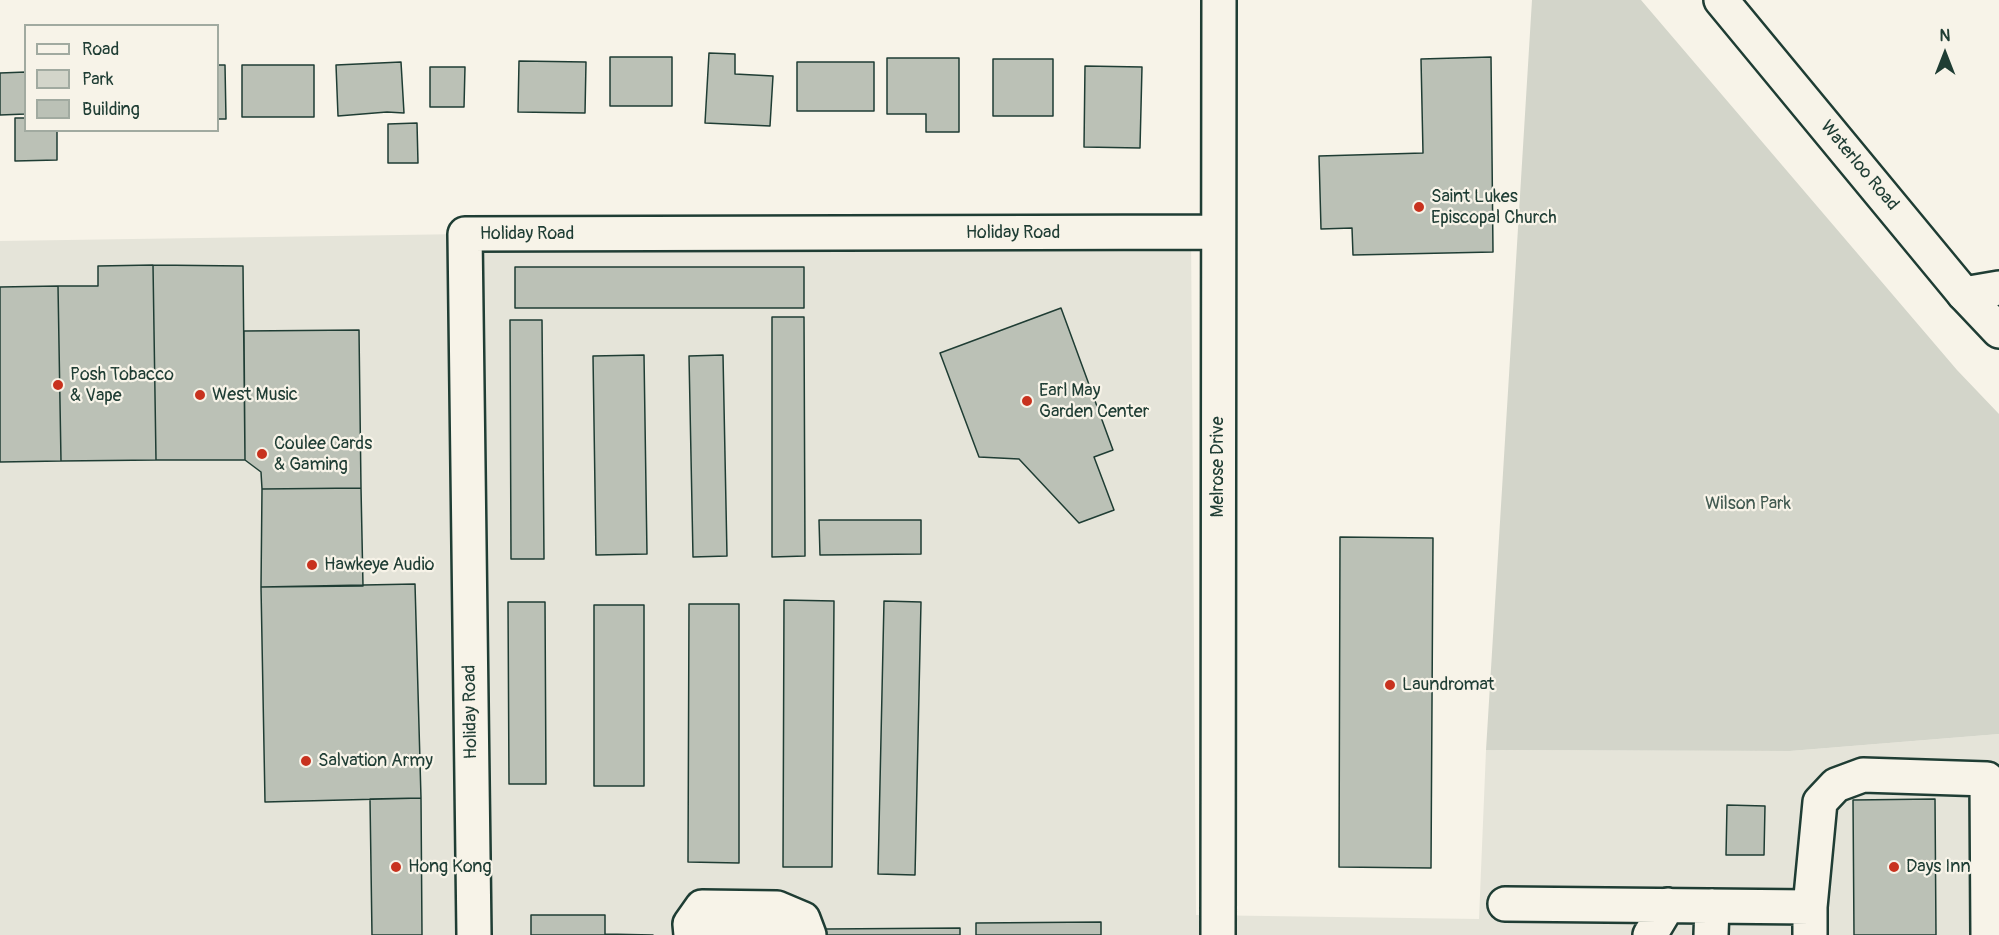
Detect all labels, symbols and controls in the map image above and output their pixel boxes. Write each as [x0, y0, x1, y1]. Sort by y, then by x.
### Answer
legend [24, 24, 219, 132]
north arrow [1915, 24, 1975, 84]
text: N [1940, 26, 1950, 46]
text: Road [82, 38, 119, 61]
text: Park [82, 68, 114, 91]
text: Building [82, 98, 140, 121]
street label: Waterloo Road [1815, 117, 1903, 215]
place label: Saint Lukes Episcopal Church [1431, 186, 1557, 228]
marker: Saint Lukes Episcopal Church [1412, 200, 1426, 214]
street label: Holiday Road [966, 222, 1060, 244]
street label: Holiday Road [480, 223, 574, 245]
place label: Posh Tobacco & Vape [70, 364, 174, 406]
marker: Posh Tobacco & Vape [51, 378, 65, 392]
place label: Earl May Garden Center [1039, 380, 1149, 422]
place label: West Music [212, 384, 298, 406]
marker: West Music [193, 388, 207, 402]
marker: Earl May Garden Center [1020, 394, 1034, 408]
street label: Melrose Drive [1207, 416, 1229, 518]
place label: Coulee Cards & Gaming [274, 433, 372, 476]
marker: Coulee Cards & Gaming [255, 447, 269, 461]
park label: Wilson Park [1705, 493, 1791, 515]
place label: Hawkeye Audio [324, 554, 434, 576]
marker: Hawkeye Audio [305, 558, 319, 572]
street label: Holiday Road [459, 665, 483, 759]
place label: Laundromat [1402, 674, 1494, 696]
marker: Laundromat [1383, 678, 1397, 692]
place label: Salvation Army [318, 750, 433, 772]
marker: Salvation Army [299, 754, 313, 768]
place label: Hong Kong [408, 856, 492, 878]
place label: Days Inn [1906, 856, 1971, 878]
marker: Hong Kong [389, 860, 403, 874]
marker: Days Inn [1887, 860, 1901, 874]

